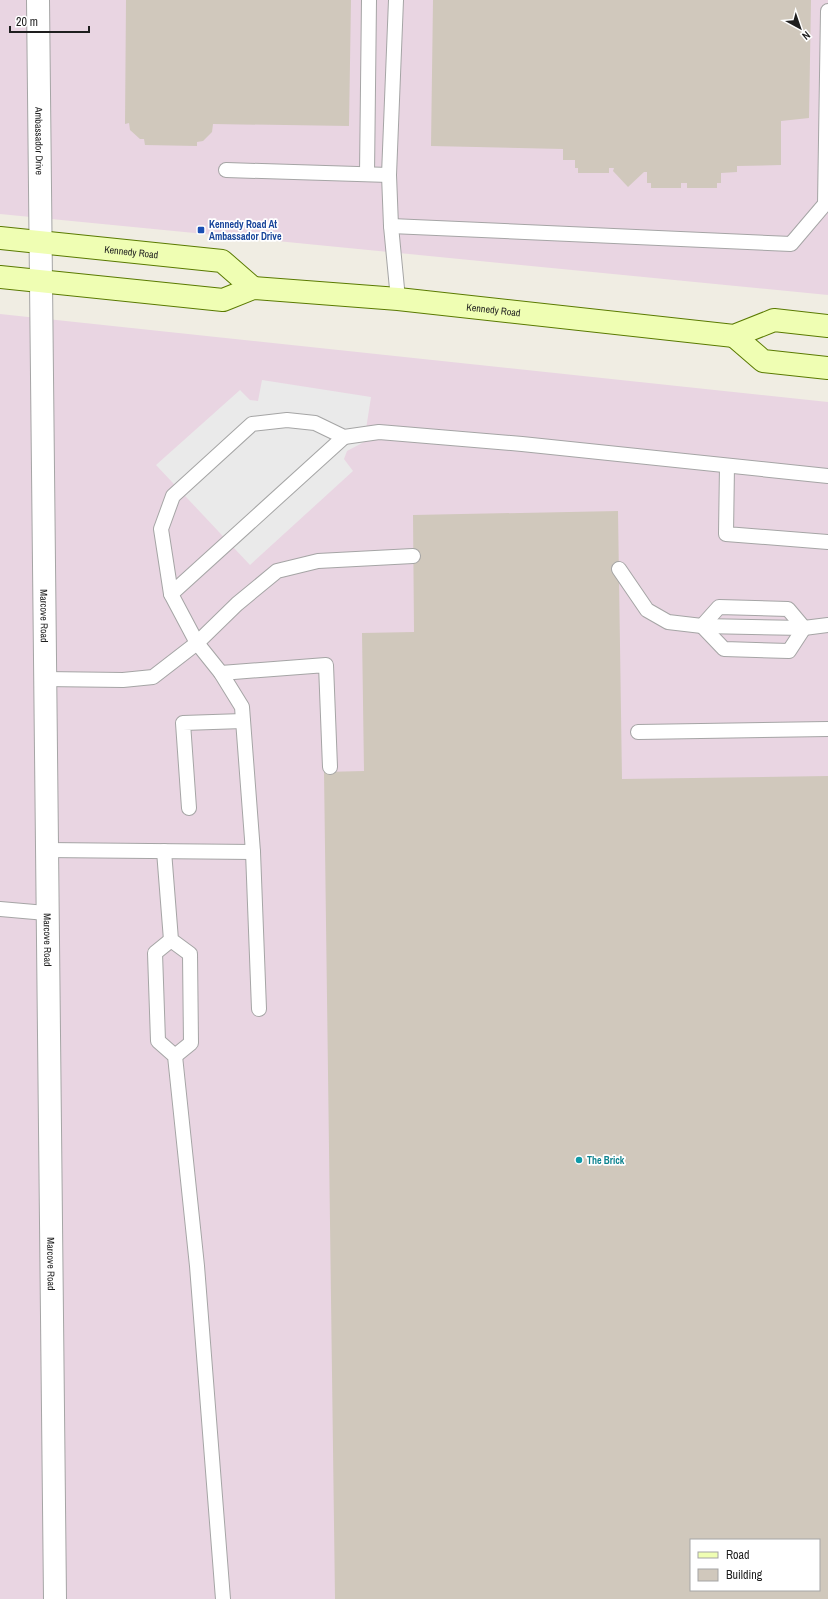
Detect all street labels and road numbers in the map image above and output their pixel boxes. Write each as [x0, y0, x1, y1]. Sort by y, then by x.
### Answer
street label: Ambassador Drive [32, 106, 46, 175]
street label: Kennedy Road [104, 243, 159, 261]
street label: Kennedy Road [466, 301, 521, 319]
street label: Marcove Road [37, 589, 51, 643]
street label: Marcove Road [41, 913, 54, 967]
street label: Marcove Road [44, 1237, 58, 1291]

